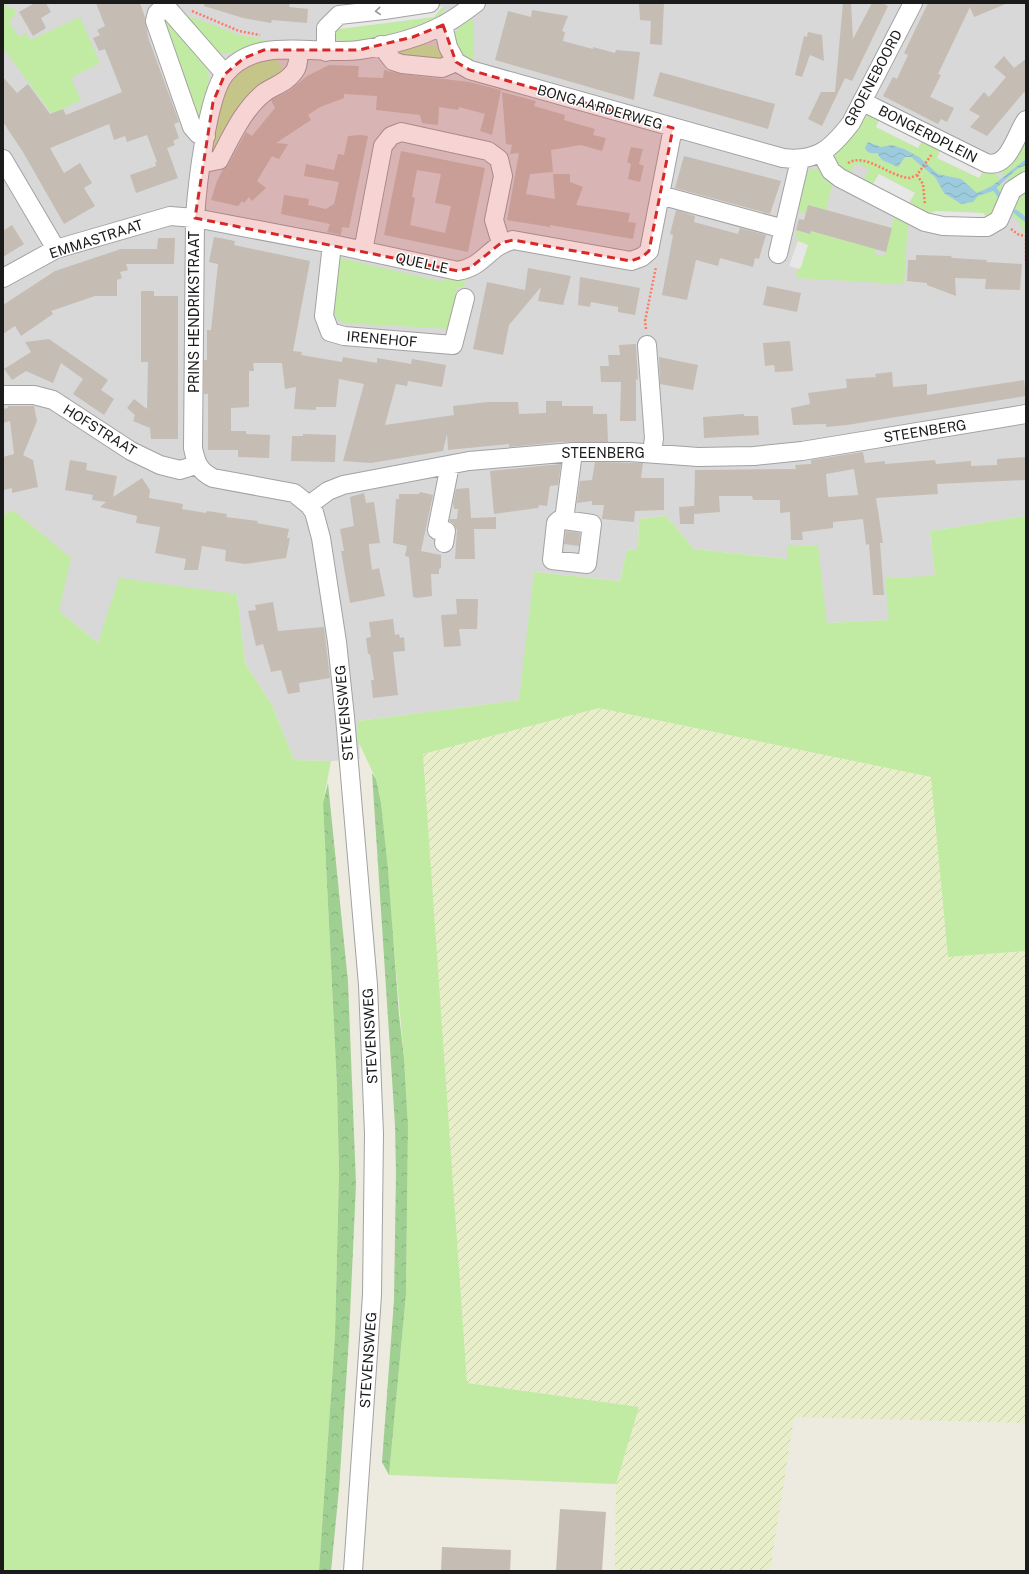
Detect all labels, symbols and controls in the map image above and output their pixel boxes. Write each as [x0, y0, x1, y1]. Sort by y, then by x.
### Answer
one-way arrow [375, 6, 381, 15]
street label: GROENEBOORD [841, 27, 905, 129]
street label: BONGAARDERWEG [535, 81, 665, 133]
street label: BONGERDPLEIN [876, 102, 980, 166]
street label: EMMASTRAAT [47, 216, 145, 262]
street label: PRINS HENDRIKSTRAAT [186, 231, 202, 393]
street label: QUELLE [394, 250, 450, 276]
street label: IRENEHOF [346, 328, 418, 350]
street label: HOFSTRAAT [60, 401, 140, 459]
street label: STEENBERG [883, 417, 967, 445]
street label: STEENBERG [561, 445, 645, 461]
street label: STEVENSWEG [332, 664, 356, 762]
street label: STEVENSWEG [359, 987, 381, 1085]
street label: STEVENSWEG [357, 1311, 379, 1409]

